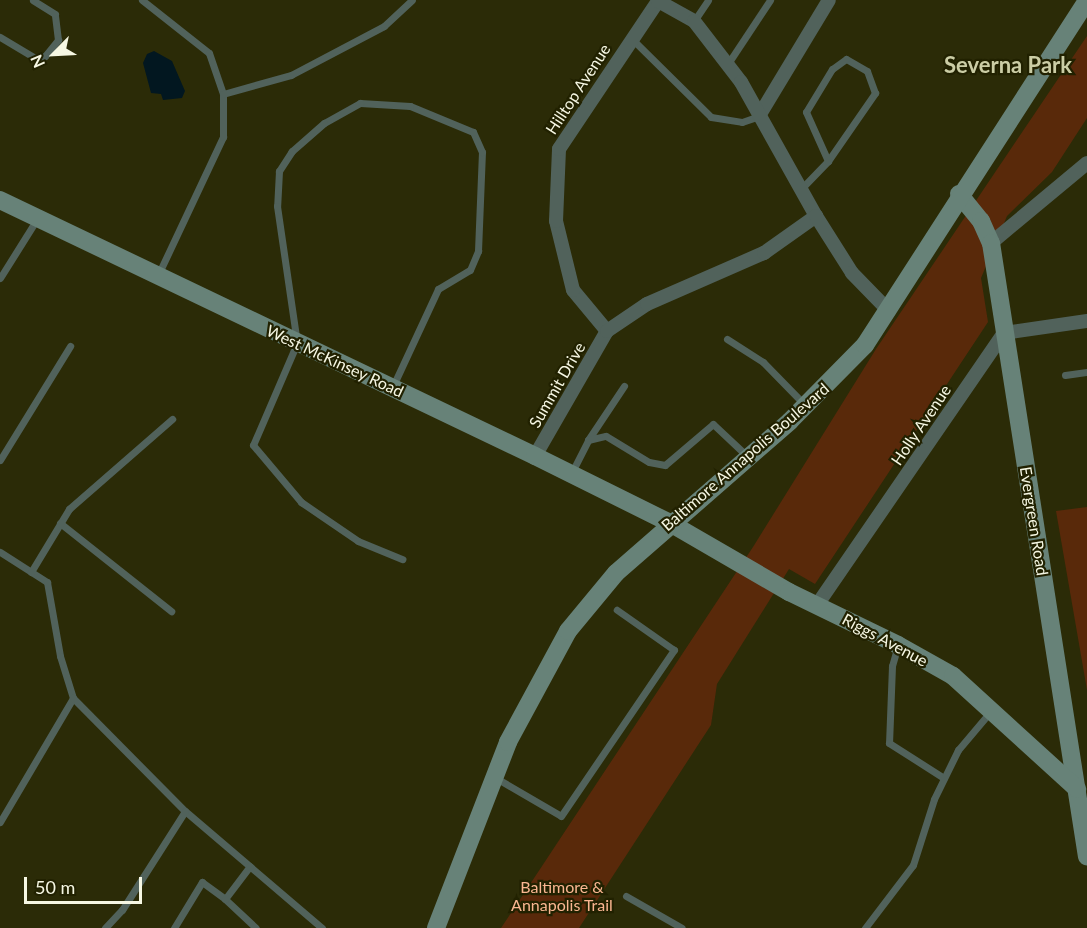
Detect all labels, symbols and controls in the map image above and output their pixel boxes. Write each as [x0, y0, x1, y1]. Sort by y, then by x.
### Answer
north arrow [24, 24, 84, 84]
street label: Hilltop Avenue [542, 40, 614, 138]
text: N [26, 52, 48, 71]
district label: Severna Park [944, 52, 1072, 78]
street label: West McKinsey Road [263, 321, 407, 401]
street label: Summit Drive [525, 339, 589, 431]
street label: Baltimore Annapolis Boulevard [657, 379, 833, 535]
street label: Holly Avenue [887, 381, 955, 469]
street label: Evergreen Road [1016, 465, 1052, 577]
street label: Riggs Avenue [839, 609, 931, 671]
scale bar [27, 865, 146, 903]
text: 50 m [35, 876, 75, 898]
park label: Baltimore & Annapolis Trail [511, 877, 613, 915]

